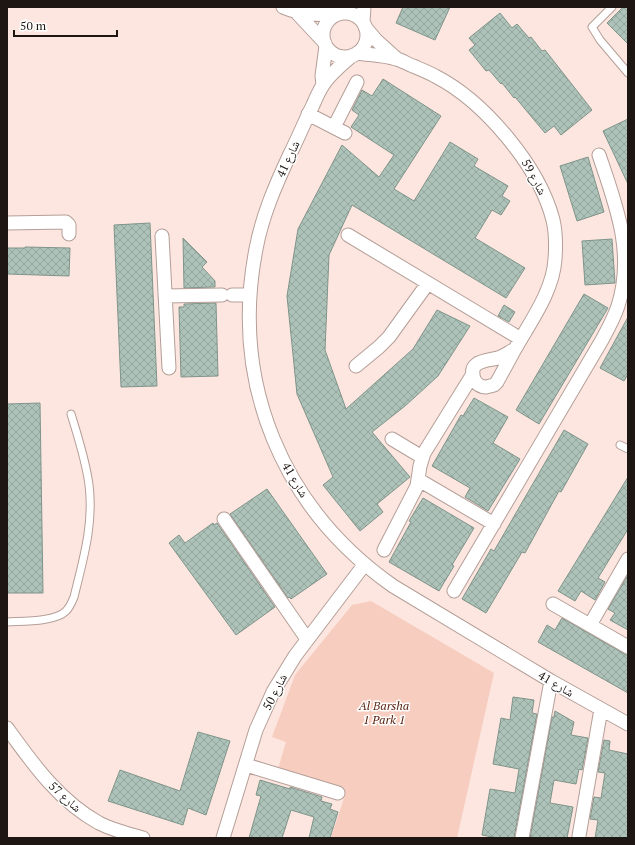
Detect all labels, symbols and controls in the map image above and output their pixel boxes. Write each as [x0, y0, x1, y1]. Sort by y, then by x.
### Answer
scale bar [14, 12, 117, 38]
text: 50 m [20, 18, 47, 33]
street label: شارع 41 [273, 138, 303, 180]
street label: شارع 59 [518, 156, 550, 198]
street label: شارع 41 [278, 459, 312, 501]
street label: شارع 41 [535, 667, 577, 701]
street label: شارع 50 [259, 671, 291, 713]
park label: Al Barsha 1 Park 1 [358, 698, 409, 727]
street label: شارع 57 [45, 778, 85, 816]

